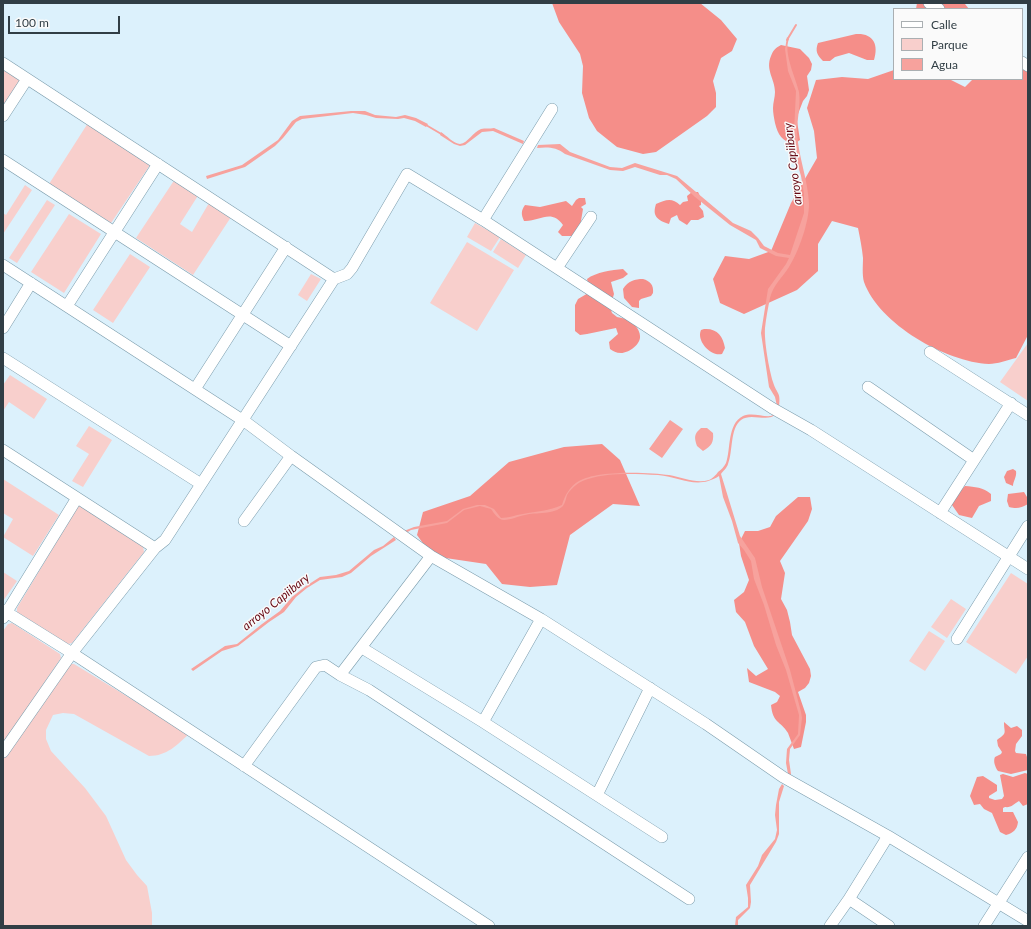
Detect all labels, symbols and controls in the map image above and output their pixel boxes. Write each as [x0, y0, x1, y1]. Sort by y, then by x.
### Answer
scale bar [10, 8, 122, 34]
legend [893, 8, 1023, 80]
text: 100 m [15, 15, 49, 30]
text: Calle [931, 17, 957, 32]
text: Parque [931, 37, 968, 52]
text: Agua [931, 57, 958, 72]
water label: arroyo Capiibary [781, 122, 805, 206]
water label: arroyo Capiibary [239, 570, 313, 634]

